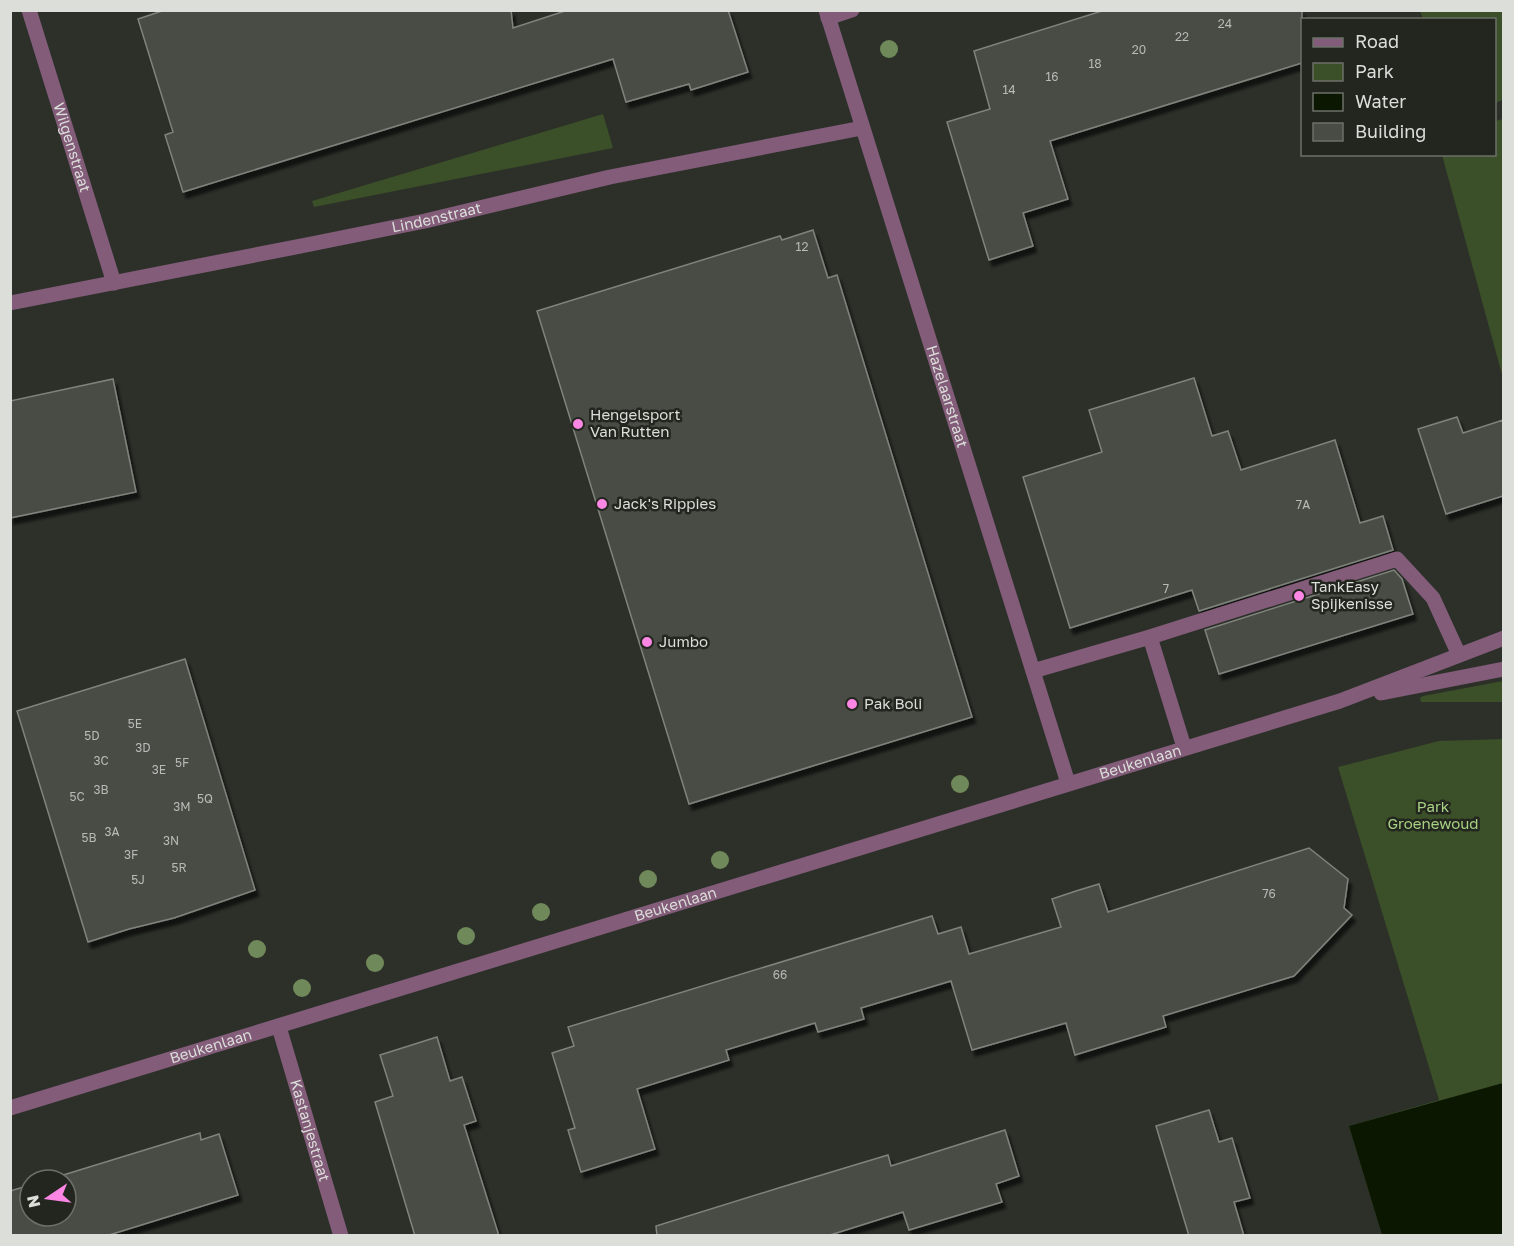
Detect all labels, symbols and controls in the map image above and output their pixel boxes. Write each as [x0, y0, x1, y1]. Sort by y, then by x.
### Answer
house number: 24 [1218, 16, 1232, 31]
legend [1301, 18, 1496, 156]
house number: 22 [1175, 29, 1189, 44]
text: Road [1355, 30, 1399, 52]
house number: 20 [1132, 42, 1146, 57]
house number: 18 [1088, 56, 1102, 71]
text: Park [1355, 60, 1394, 82]
house number: 16 [1045, 69, 1059, 84]
house number: 14 [1002, 82, 1016, 97]
text: Water [1355, 90, 1406, 112]
street label: Wilgenstraat [50, 100, 95, 194]
text: Building [1355, 120, 1426, 142]
street label: Lindenstraat [390, 198, 483, 236]
house number: 12 [796, 239, 808, 254]
street label: Hazelaarstraat [923, 343, 972, 450]
place label: Hengelsport Van Rutten [590, 405, 680, 440]
marker: Hengelsport Van Rutten [571, 417, 585, 431]
place label: Jack's Rippies [614, 494, 716, 512]
marker: Jack's Rippies [595, 497, 609, 511]
house number: 7A [1296, 497, 1310, 512]
place label: TankEasy Spijkenisse [1311, 577, 1393, 612]
house number: 7 [1163, 581, 1169, 596]
marker: TankEasy Spijkenisse [1292, 589, 1306, 603]
place label: Jumbo [659, 632, 708, 650]
marker: Jumbo [640, 635, 654, 649]
place label: Pak Boli [864, 694, 922, 712]
marker: Pak Boli [845, 697, 859, 711]
house number: 5E [128, 716, 142, 731]
house number: 5D [84, 728, 100, 743]
house number: 3D [135, 740, 151, 755]
street label: Beukenlaan [1097, 740, 1183, 782]
house number: 3C [93, 753, 109, 768]
house number: 5F [175, 755, 189, 770]
house number: 3E [152, 762, 166, 777]
house number: 3B [93, 782, 109, 797]
house number: 5C [69, 789, 85, 804]
house number: 5Q [197, 791, 213, 806]
park label: Park Groenewoud [1387, 797, 1479, 832]
house number: 3M [173, 799, 191, 814]
house number: 3A [104, 824, 120, 839]
house number: 5B [81, 830, 97, 845]
house number: 3N [163, 833, 179, 848]
house number: 3F [124, 847, 138, 862]
house number: 5R [171, 860, 187, 875]
house number: 5J [131, 872, 145, 887]
street label: Beukenlaan [632, 882, 719, 924]
house number: 76 [1262, 886, 1276, 901]
house number: 66 [773, 967, 787, 982]
street label: Beukenlaan [167, 1025, 254, 1067]
street label: Kastanjestraat [287, 1077, 334, 1183]
north arrow [18, 1168, 78, 1228]
text: N [22, 1193, 44, 1210]

